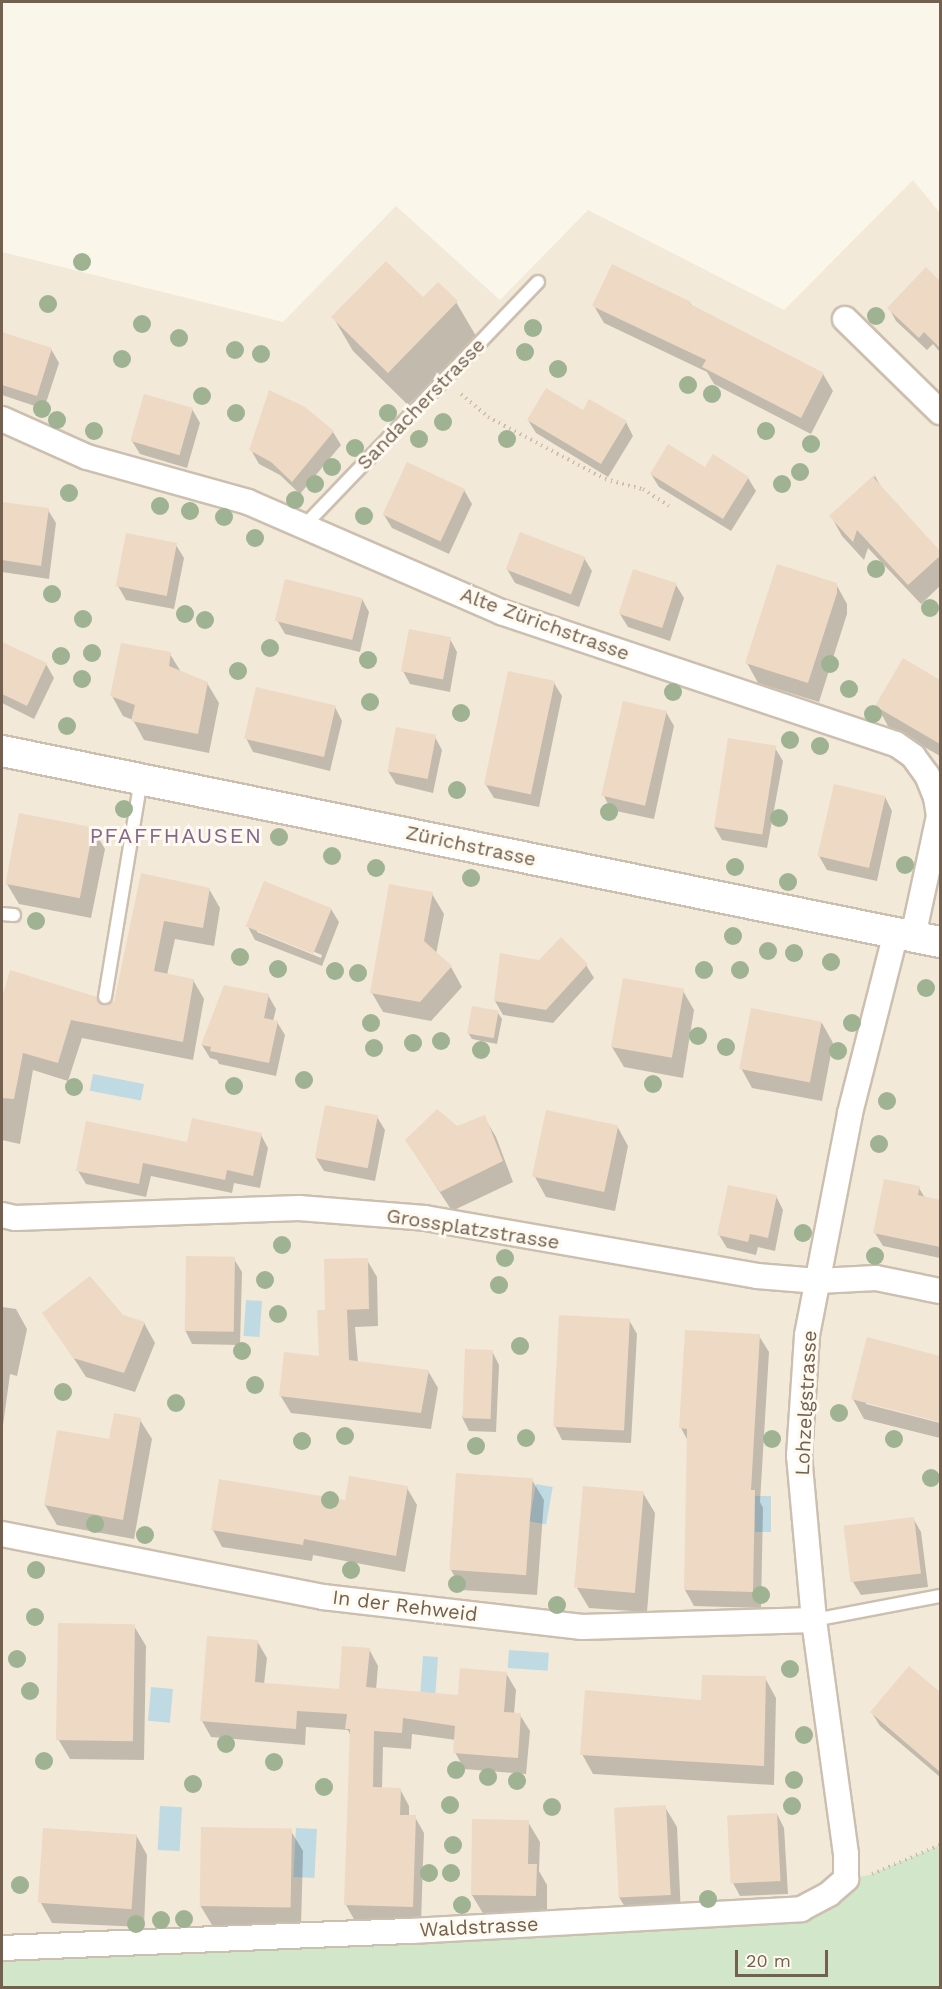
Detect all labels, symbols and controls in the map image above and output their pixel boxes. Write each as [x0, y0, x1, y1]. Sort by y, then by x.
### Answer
street label: Sandacherstrasse [352, 333, 490, 475]
street label: Alte Zürichstrasse [457, 582, 633, 666]
street label: Zürichstrasse [404, 821, 538, 871]
district label: PFAFFHAUSEN [89, 823, 263, 849]
street label: Grossplatzstrasse [385, 1203, 561, 1255]
street label: Lohzelgstrasse [790, 1330, 822, 1476]
street label: In der Rehweid [331, 1585, 479, 1627]
street label: Waldstrasse [419, 1912, 539, 1942]
scale bar [738, 1938, 831, 1976]
text: 20 m [746, 1950, 791, 1971]

